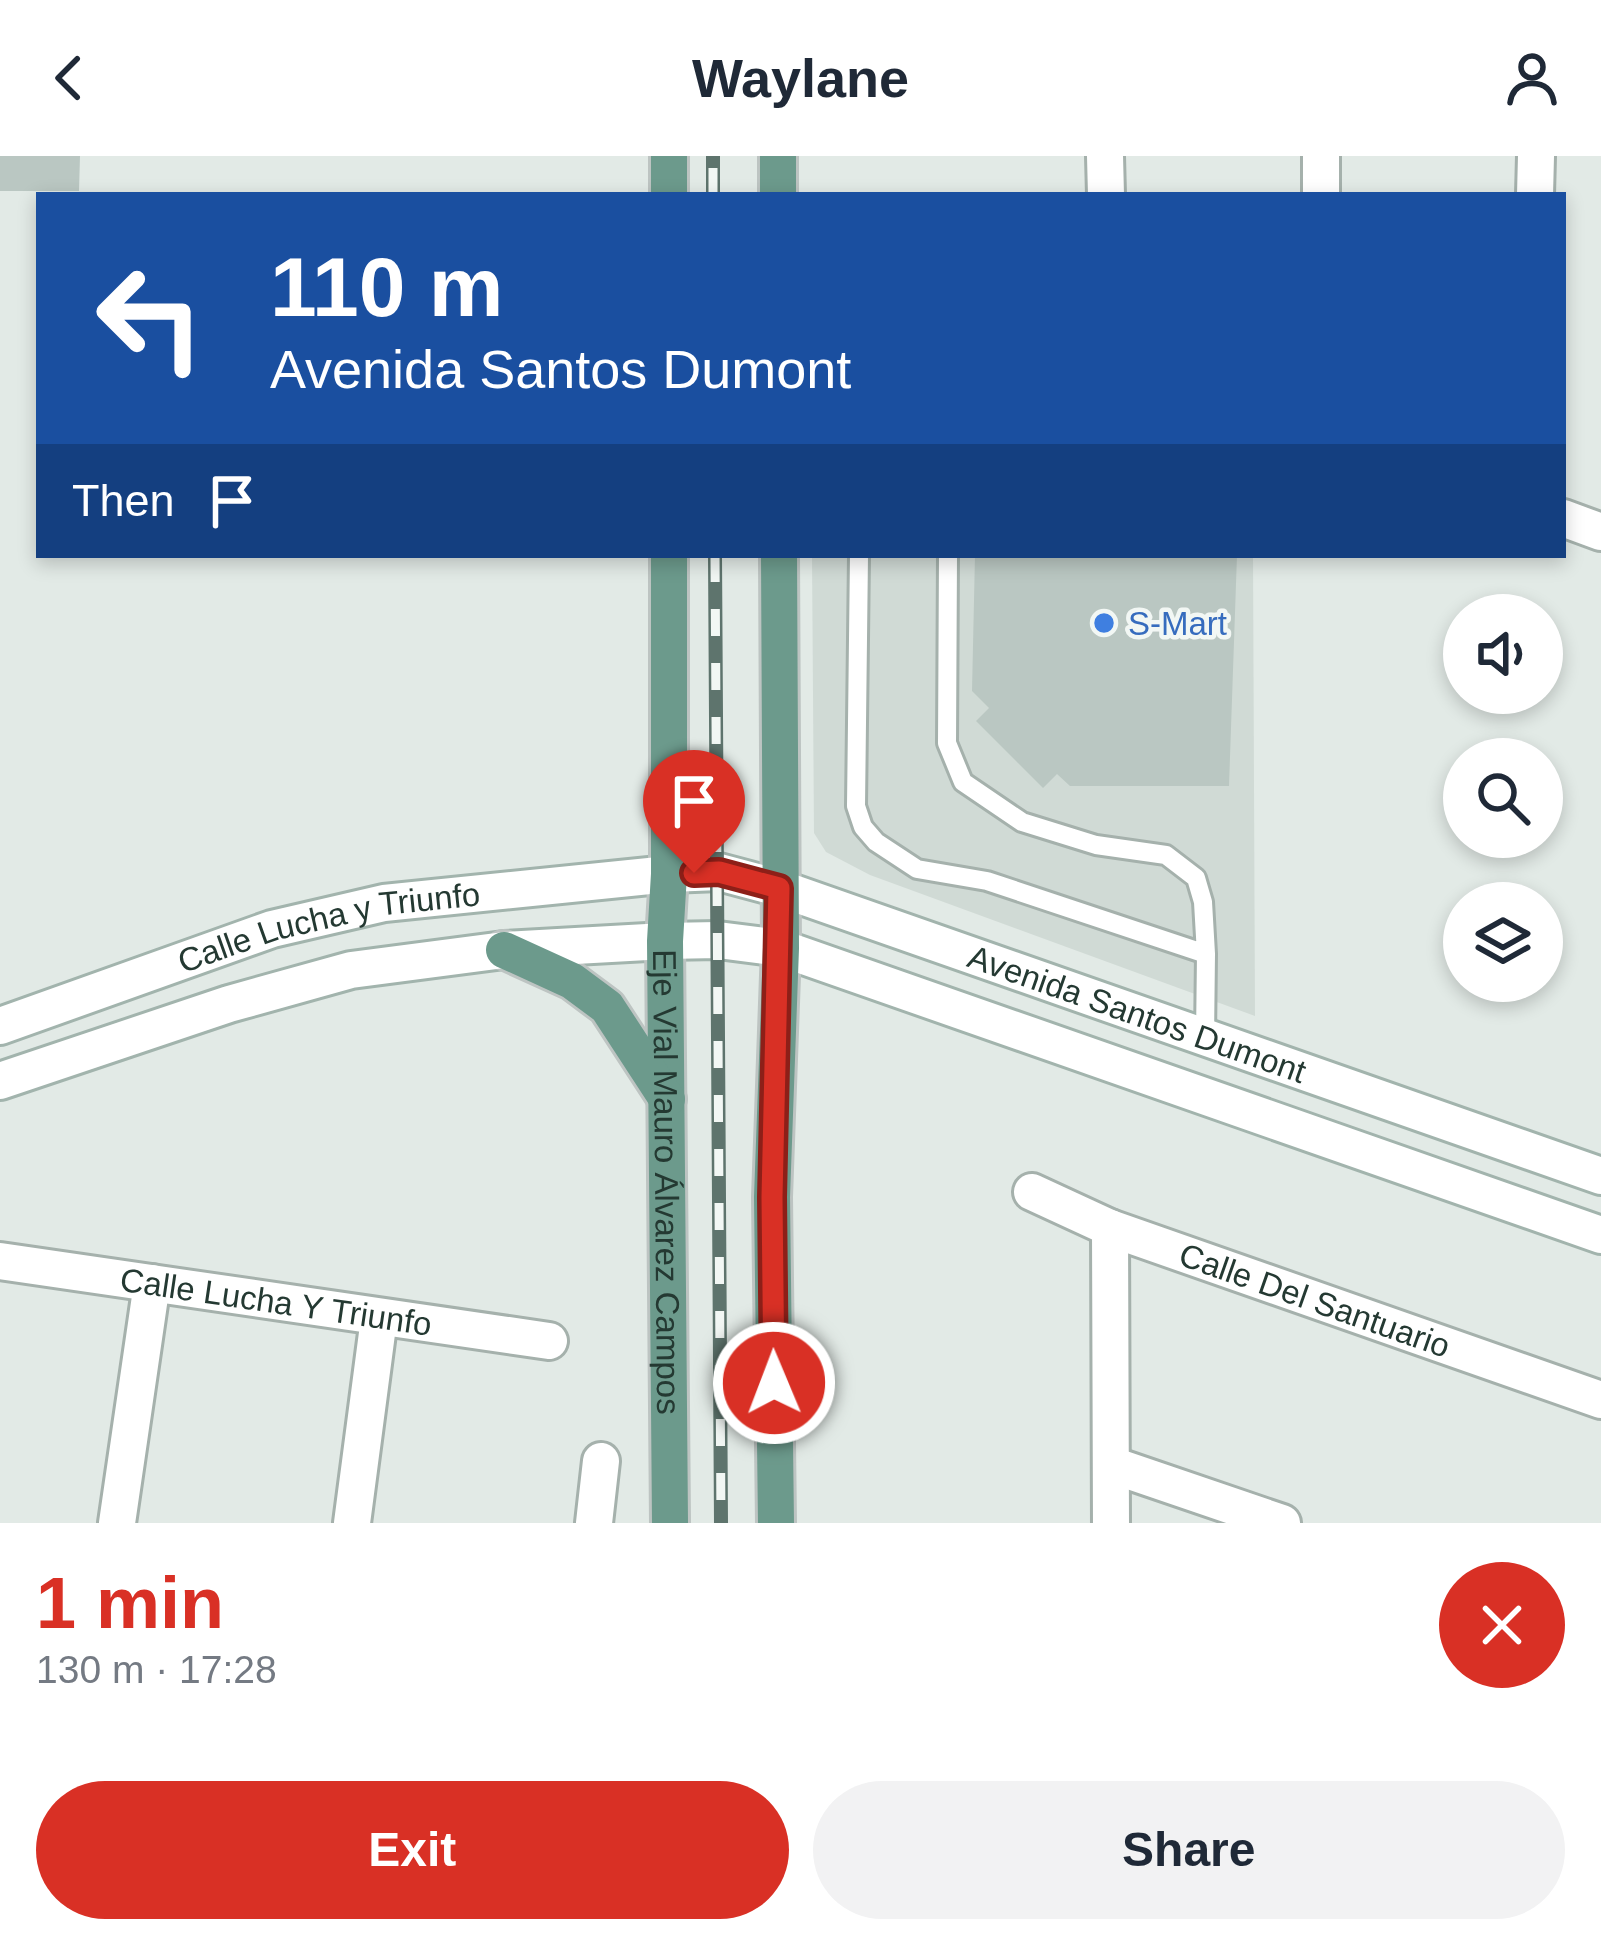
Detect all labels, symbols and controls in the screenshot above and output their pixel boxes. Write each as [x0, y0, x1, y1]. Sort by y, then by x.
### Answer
icon: back [36, 45, 102, 111]
icon: person [1499, 45, 1565, 111]
text: Waylane [692, 48, 909, 108]
icon: left [72, 240, 228, 396]
text: 110 m [270, 240, 504, 334]
text: Avenida Santos Dumont [270, 339, 851, 399]
icon: arrive [199, 468, 265, 534]
text: Then [72, 475, 175, 526]
map controls [1443, 594, 1563, 1002]
button: sound [1443, 594, 1563, 714]
place label: S-Mart [1128, 605, 1227, 642]
marker: S-Mart [1091, 610, 1117, 636]
button: search [1443, 738, 1563, 858]
pin [643, 750, 745, 873]
icon: arrive [661, 768, 727, 834]
street label: Calle Lucha y Triunfo [173, 875, 482, 980]
button: layers [1443, 882, 1563, 1002]
street label: Avenida Santos Dumont [963, 937, 1311, 1090]
street label: Eje Vial Mauro Álvarez Campos [647, 949, 688, 1415]
street label: Calle Del Santuario [1175, 1235, 1455, 1364]
street label: Calle Lucha Y Triunfo [118, 1260, 434, 1342]
position arrow [711, 1320, 837, 1446]
button: close [1439, 1562, 1565, 1688]
text: 1 min [36, 1563, 224, 1643]
text: 130 m · 17:28 [36, 1648, 277, 1691]
button: Exit [36, 1781, 789, 1919]
button: Share [813, 1781, 1565, 1919]

